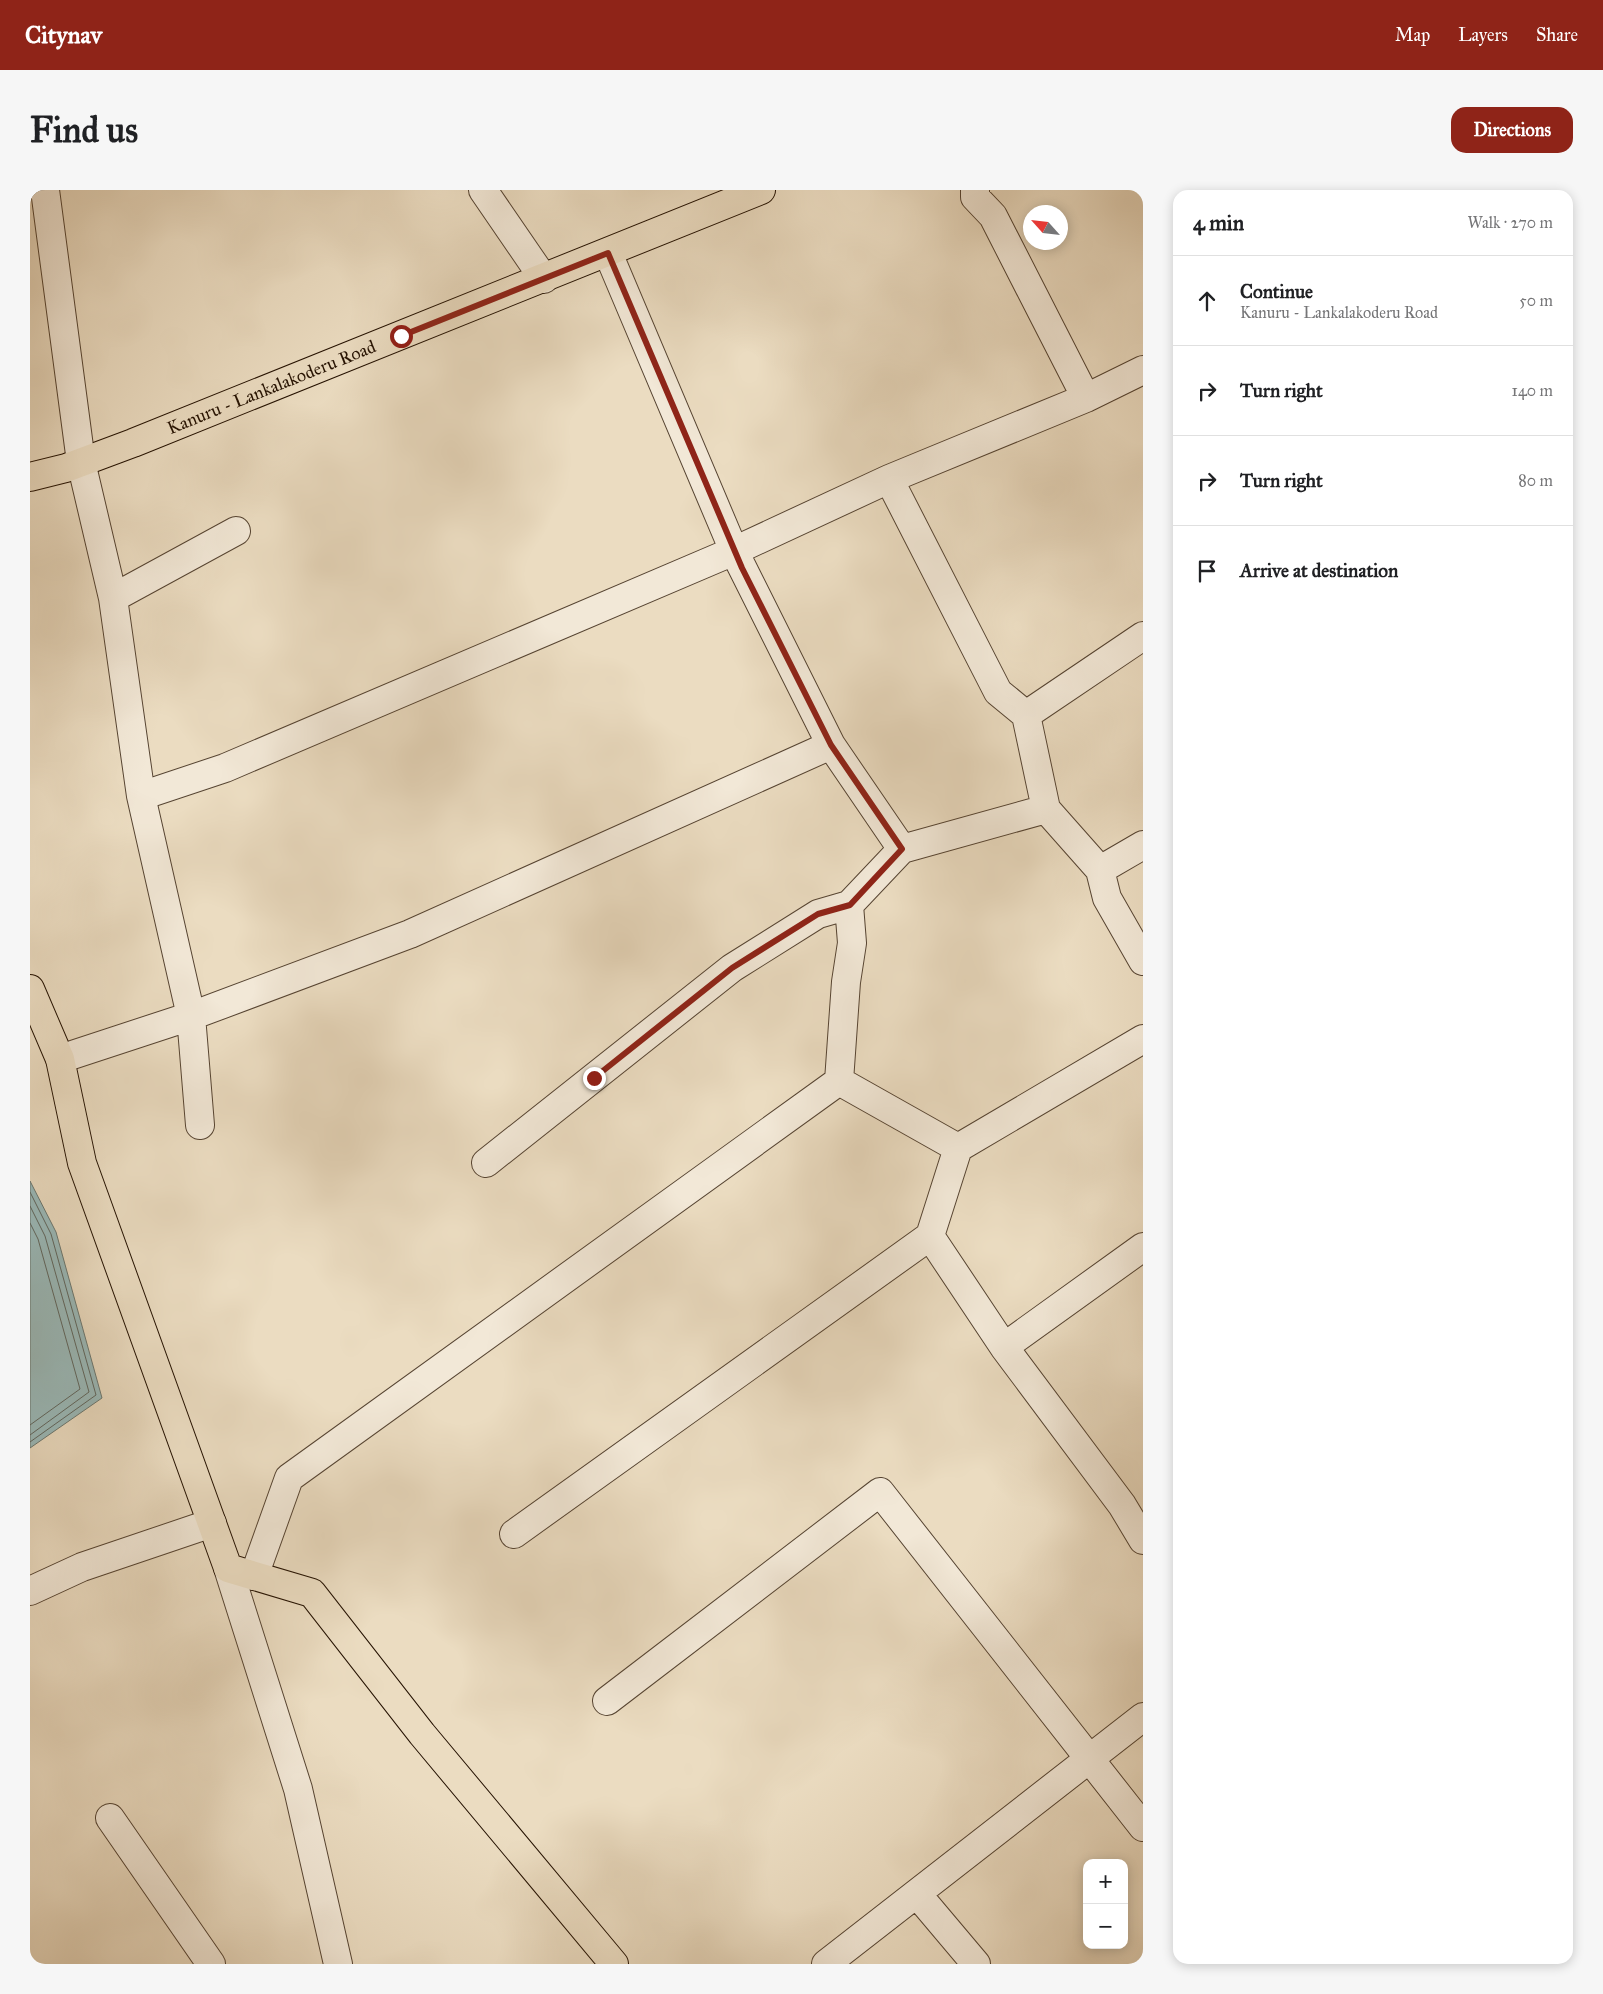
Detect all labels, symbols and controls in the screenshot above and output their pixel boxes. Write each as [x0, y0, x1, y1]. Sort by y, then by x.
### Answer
text: Citynav [25, 20, 102, 50]
text: Map [1395, 24, 1430, 46]
text: Layers [1458, 24, 1508, 46]
text: Share [1536, 24, 1578, 46]
button: Directions [1451, 107, 1573, 153]
text: Find us [30, 109, 138, 152]
north arrow [1023, 205, 1068, 250]
text: 4 min [1193, 210, 1244, 236]
text: Walk · 270 m [1467, 213, 1553, 232]
text: Continue [1240, 280, 1313, 303]
icon: ahead [1193, 287, 1221, 315]
text: 50 m [1519, 291, 1553, 310]
text: Kanuru - Lankalakoderu Road [1240, 303, 1438, 322]
route start [390, 325, 413, 348]
street label: Kanuru - Lankalakoderu Road [164, 335, 379, 439]
icon: right [1193, 377, 1221, 405]
text: Turn right [1240, 379, 1323, 402]
text: 140 m [1512, 381, 1553, 400]
icon: right [1193, 467, 1221, 495]
text: Turn right [1240, 469, 1323, 492]
text: 80 m [1518, 471, 1553, 490]
icon: arrive [1193, 557, 1221, 585]
text: Arrive at destination [1240, 559, 1398, 582]
route end [583, 1067, 606, 1090]
map controls [1083, 1859, 1128, 1949]
button: + [1083, 1859, 1128, 1904]
button: − [1083, 1904, 1128, 1949]

